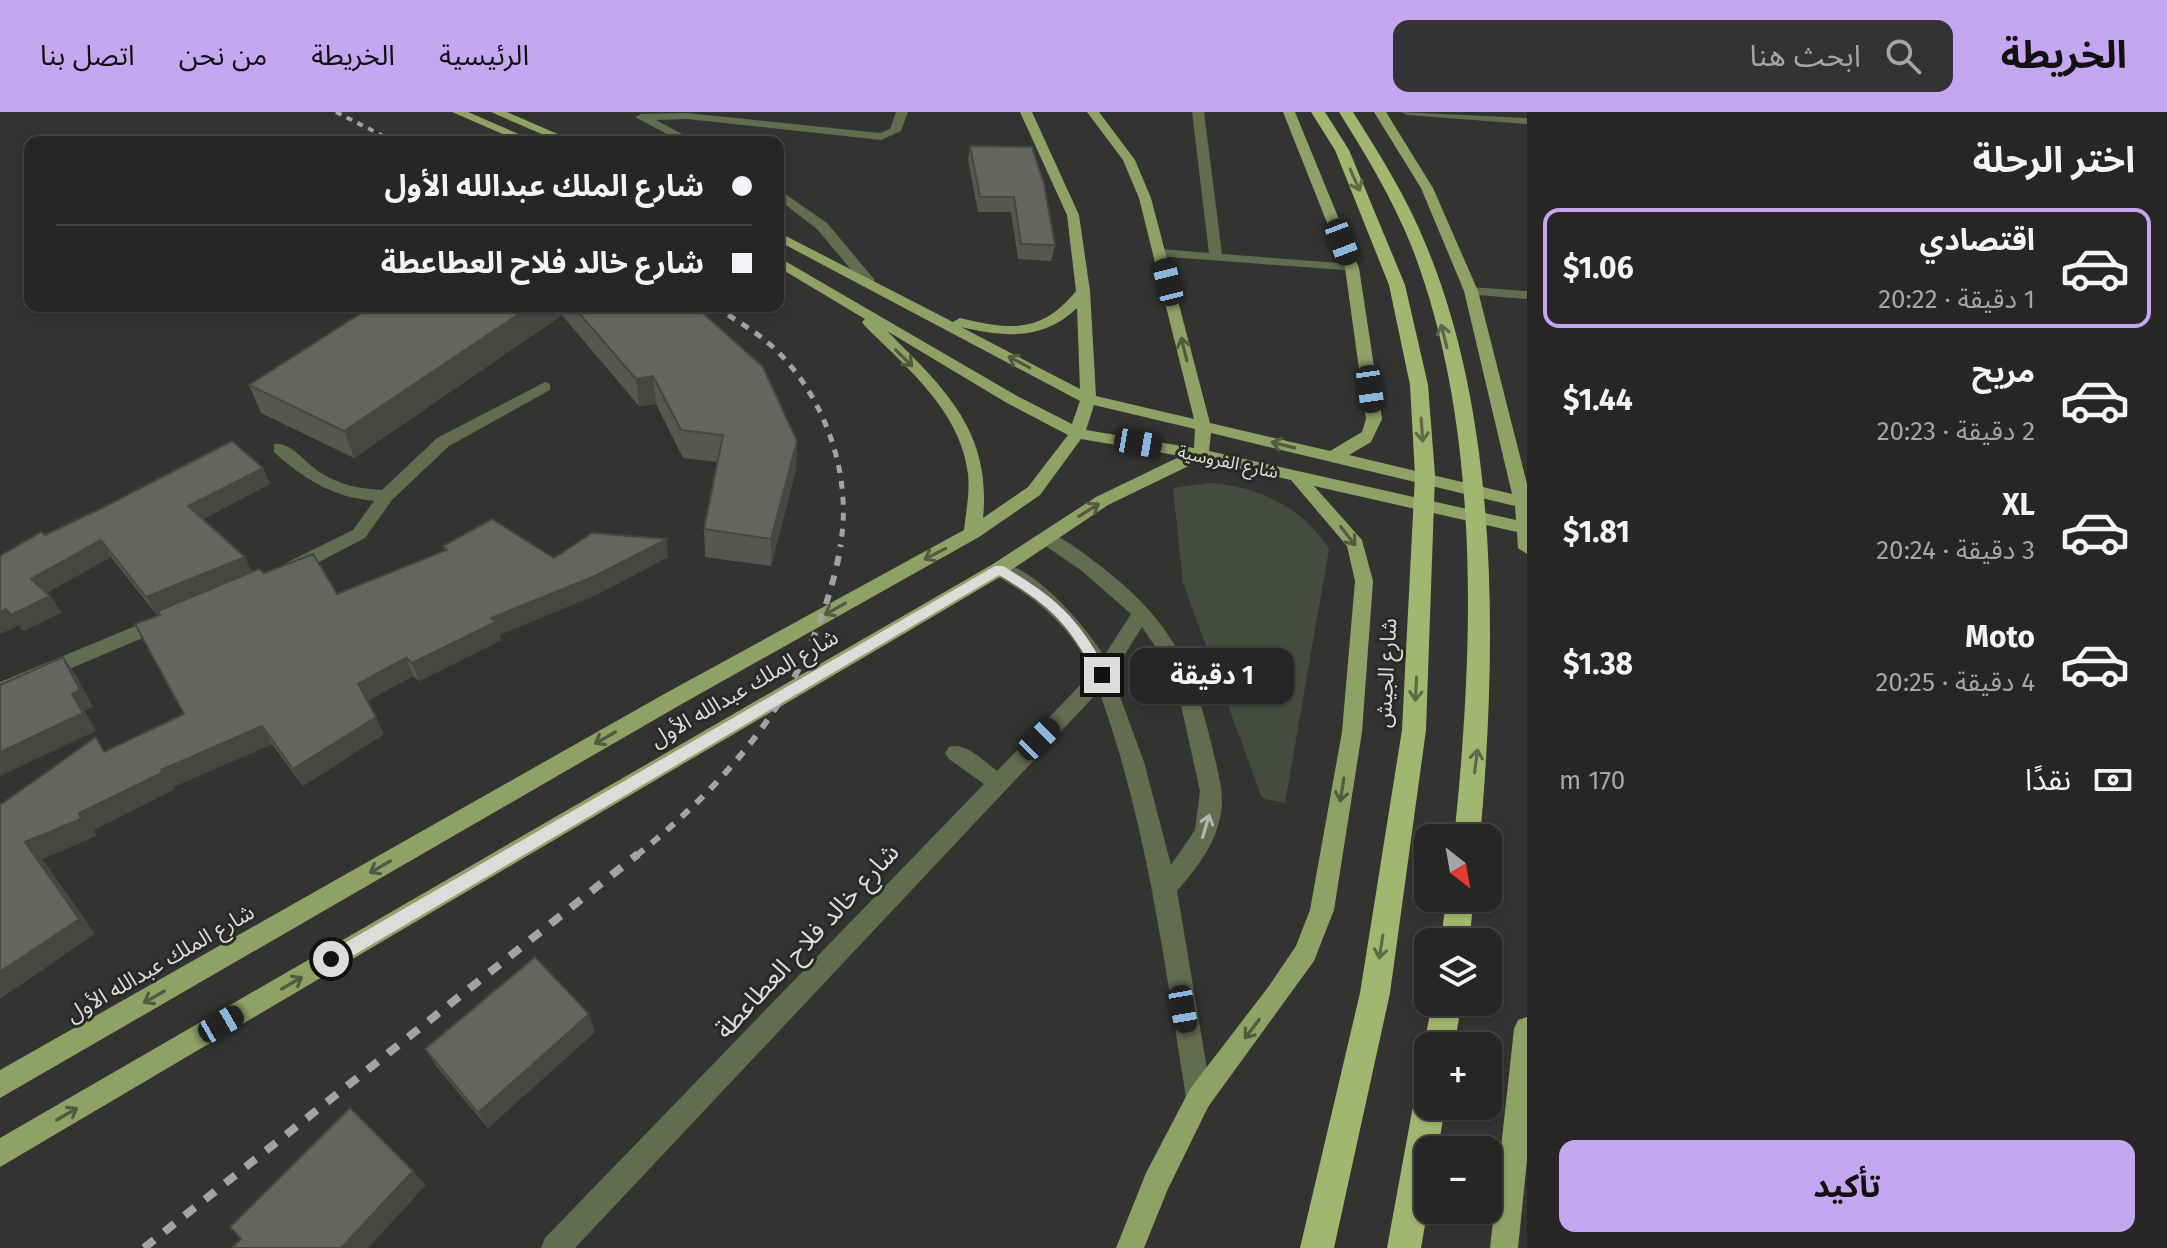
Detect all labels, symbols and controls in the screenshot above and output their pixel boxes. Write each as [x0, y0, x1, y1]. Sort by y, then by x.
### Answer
search box [1393, 20, 1953, 92]
text: الخريطة [2001, 32, 2127, 78]
icon: search [1881, 34, 1925, 78]
text: ابحث هنا [1749, 38, 1861, 74]
text: اتصل بنا [40, 39, 135, 72]
text: من نحن [179, 39, 267, 72]
text: الخريطة [311, 39, 395, 72]
text: الرئيسية [439, 39, 529, 72]
text: اختر الرحلة [1973, 138, 2135, 182]
one-way arrow [1349, 167, 1364, 192]
text: شارع الملك عبدالله الأول [385, 168, 704, 204]
car [1322, 215, 1362, 269]
text: اقتصادي [1920, 222, 2035, 258]
icon: car [2059, 232, 2131, 304]
text: شارع خالد فلاح العطاعطة [381, 245, 704, 281]
text: $1.06 [1563, 250, 1634, 286]
car [1151, 256, 1185, 308]
text: 1 دقيقة · 20:22 [1878, 284, 2035, 315]
one-way arrow [1435, 324, 1450, 350]
one-way arrow [1176, 336, 1191, 362]
one-way arrow [894, 348, 913, 368]
one-way arrow [1008, 354, 1031, 370]
text: مريح [1972, 354, 2035, 390]
car [1355, 364, 1385, 414]
icon: car [2059, 364, 2131, 436]
text: $1.44 [1563, 382, 1633, 418]
one-way arrow [1415, 416, 1430, 443]
text: 2 دقيقة · 20:23 [1877, 416, 2035, 447]
car [1112, 427, 1164, 459]
one-way arrow [1271, 437, 1297, 452]
street label: شارع الفروسية [1175, 441, 1280, 486]
text: XL [2002, 487, 2035, 523]
icon: car [2059, 496, 2131, 568]
one-way arrow [1077, 501, 1100, 517]
text: $1.81 [1563, 514, 1630, 550]
one-way arrow [1339, 525, 1357, 545]
text: 3 دقيقة · 20:24 [1876, 535, 2035, 566]
one-way arrow [924, 546, 947, 562]
one-way arrow [824, 601, 847, 617]
street label: شارع الجيش [1370, 617, 1405, 729]
text: Moto [1965, 619, 2035, 655]
street label: شارع الملك عبدالله الأول [645, 623, 844, 755]
icon: car [2059, 628, 2131, 700]
text: $1.38 [1563, 646, 1633, 682]
callout: 1 دقيقة [1130, 647, 1294, 703]
route end [1084, 657, 1120, 693]
text: 1 دقيقة [1170, 660, 1254, 691]
text: 4 دقيقة · 20:25 [1876, 667, 2035, 698]
one-way arrow [1408, 675, 1423, 702]
car [1014, 714, 1064, 764]
one-way arrow [594, 730, 617, 746]
one-way arrow [1469, 748, 1484, 774]
icon: cash [2091, 758, 2135, 802]
text: نقدًا [2025, 762, 2071, 798]
text: 170 m [1559, 765, 1625, 796]
one-way arrow [1334, 777, 1349, 802]
one-way arrow [1200, 814, 1214, 839]
north arrow [1414, 824, 1502, 912]
map controls [1414, 824, 1502, 1224]
street label: شارع خالد فلاح العطاعطة [709, 837, 908, 1047]
one-way arrow [369, 859, 392, 875]
street label: شارع الملك عبدالله الأول [61, 898, 260, 1030]
button: layers [1414, 928, 1502, 1016]
one-way arrow [1373, 934, 1388, 959]
route start [313, 941, 349, 977]
one-way arrow [280, 974, 303, 990]
car [1167, 983, 1199, 1035]
one-way arrow [143, 989, 166, 1005]
car [194, 1002, 248, 1046]
one-way arrow [1243, 1017, 1260, 1039]
button: + [1414, 1032, 1502, 1120]
one-way arrow [55, 1106, 78, 1122]
button: − [1414, 1136, 1502, 1224]
button: تأكيد [1559, 1140, 2135, 1232]

